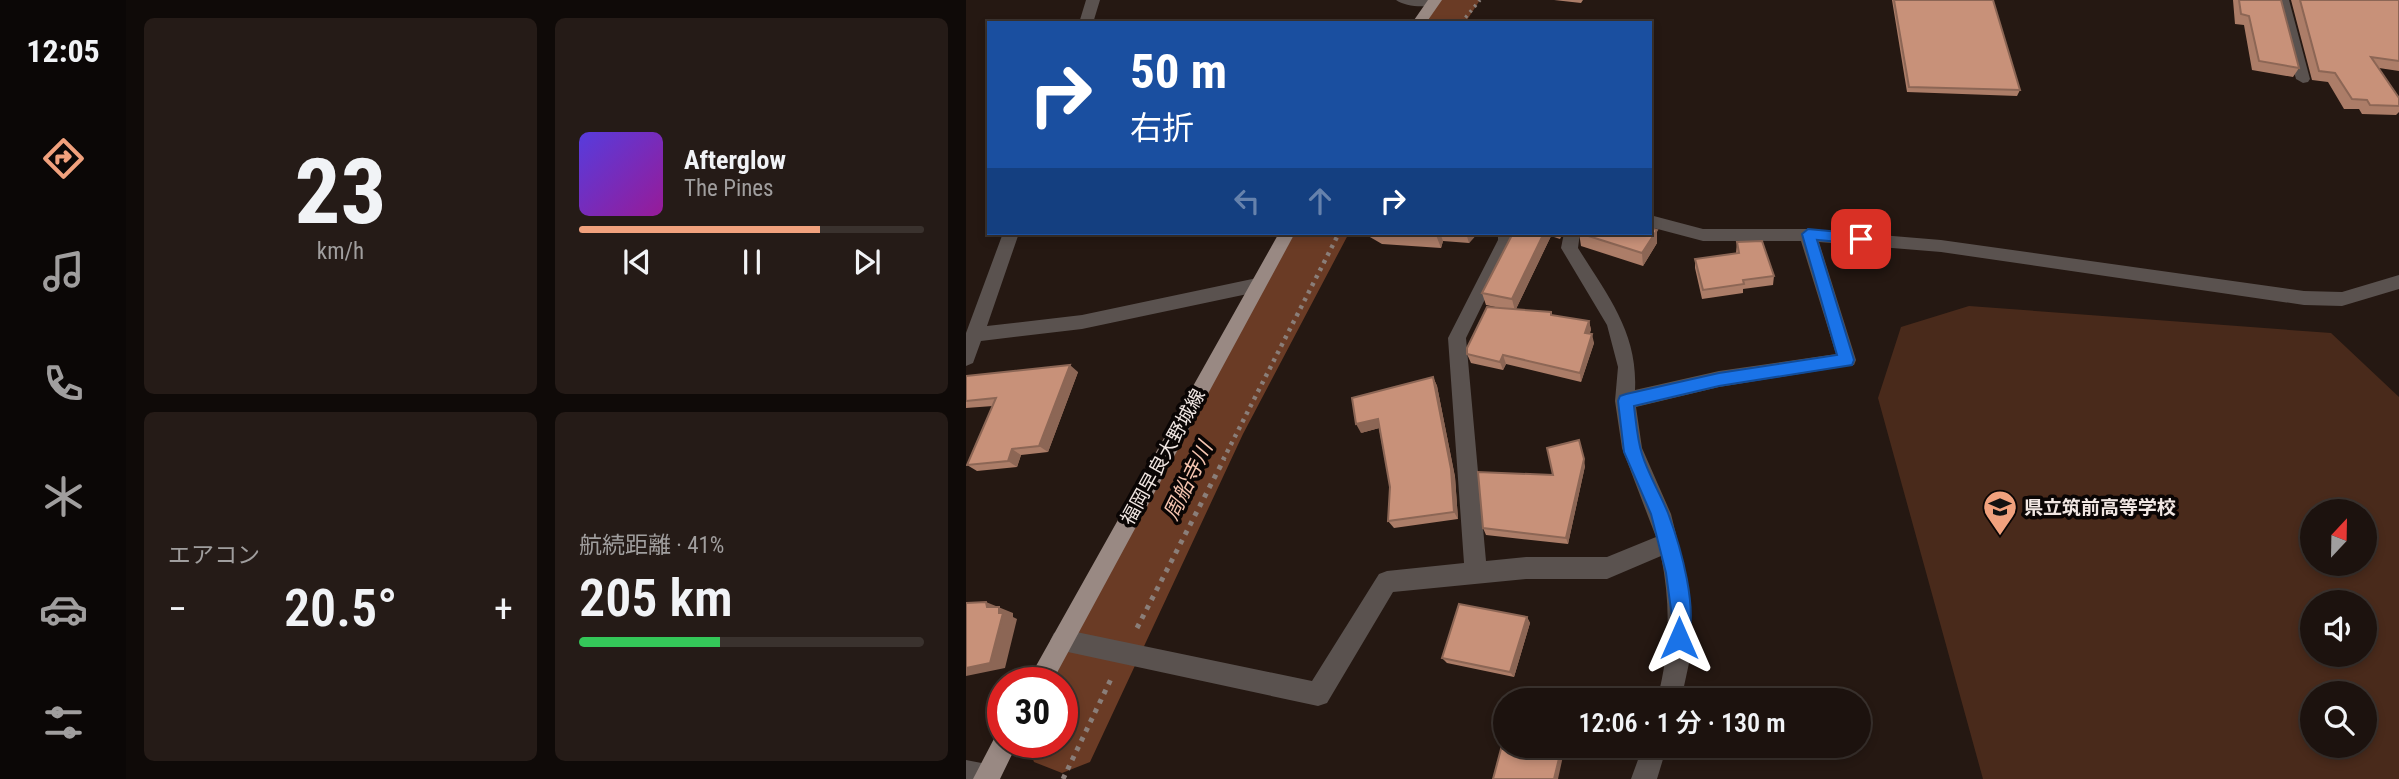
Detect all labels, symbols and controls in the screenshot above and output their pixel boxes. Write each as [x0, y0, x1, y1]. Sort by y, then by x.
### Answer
text: 12:05 [26, 32, 100, 70]
text: 50 m [1130, 43, 1227, 100]
icon: right [1015, 49, 1106, 140]
text: 右折 [1130, 109, 1194, 147]
icon: directions [39, 134, 88, 183]
text: 23 [295, 139, 386, 245]
text: Afterglow [684, 145, 786, 175]
text: The Pines [684, 175, 774, 202]
icon: left [1228, 182, 1266, 220]
icon: ahead [1301, 182, 1339, 220]
icon: right [1374, 182, 1412, 220]
pin [1831, 209, 1891, 269]
icon: arrive [1842, 220, 1880, 258]
text: km/h [317, 238, 364, 265]
icon: previous [618, 243, 656, 281]
icon: pause [733, 243, 771, 281]
icon: next [848, 243, 886, 281]
icon: music [39, 247, 88, 296]
icon: phone [39, 359, 88, 408]
street label: 福岡早良大野城線 [1116, 385, 1210, 529]
water label: 周船寺川 [1159, 436, 1218, 524]
icon: climate [39, 472, 88, 521]
school or university icon: 県立筑前高等学校 [1981, 488, 2019, 537]
place label: 県立筑前高等学校 [2024, 496, 2176, 519]
north arrow [2300, 499, 2376, 576]
map controls [2300, 499, 2377, 758]
text: 航続距離 · 41% [579, 532, 724, 559]
text: エアコン [168, 542, 260, 569]
text: 205 km [579, 568, 733, 629]
text: 20.5° [284, 578, 397, 639]
icon: car [39, 585, 88, 634]
text: − [168, 587, 187, 631]
text: + [494, 587, 513, 631]
button: sound [2300, 590, 2377, 667]
position arrow [1642, 601, 1716, 675]
speed limit sign: 30 [987, 667, 1078, 758]
button: search [2300, 681, 2377, 758]
icon: filters [39, 698, 88, 747]
text: 12:06 · 1 分 · 130 m [1578, 708, 1786, 738]

